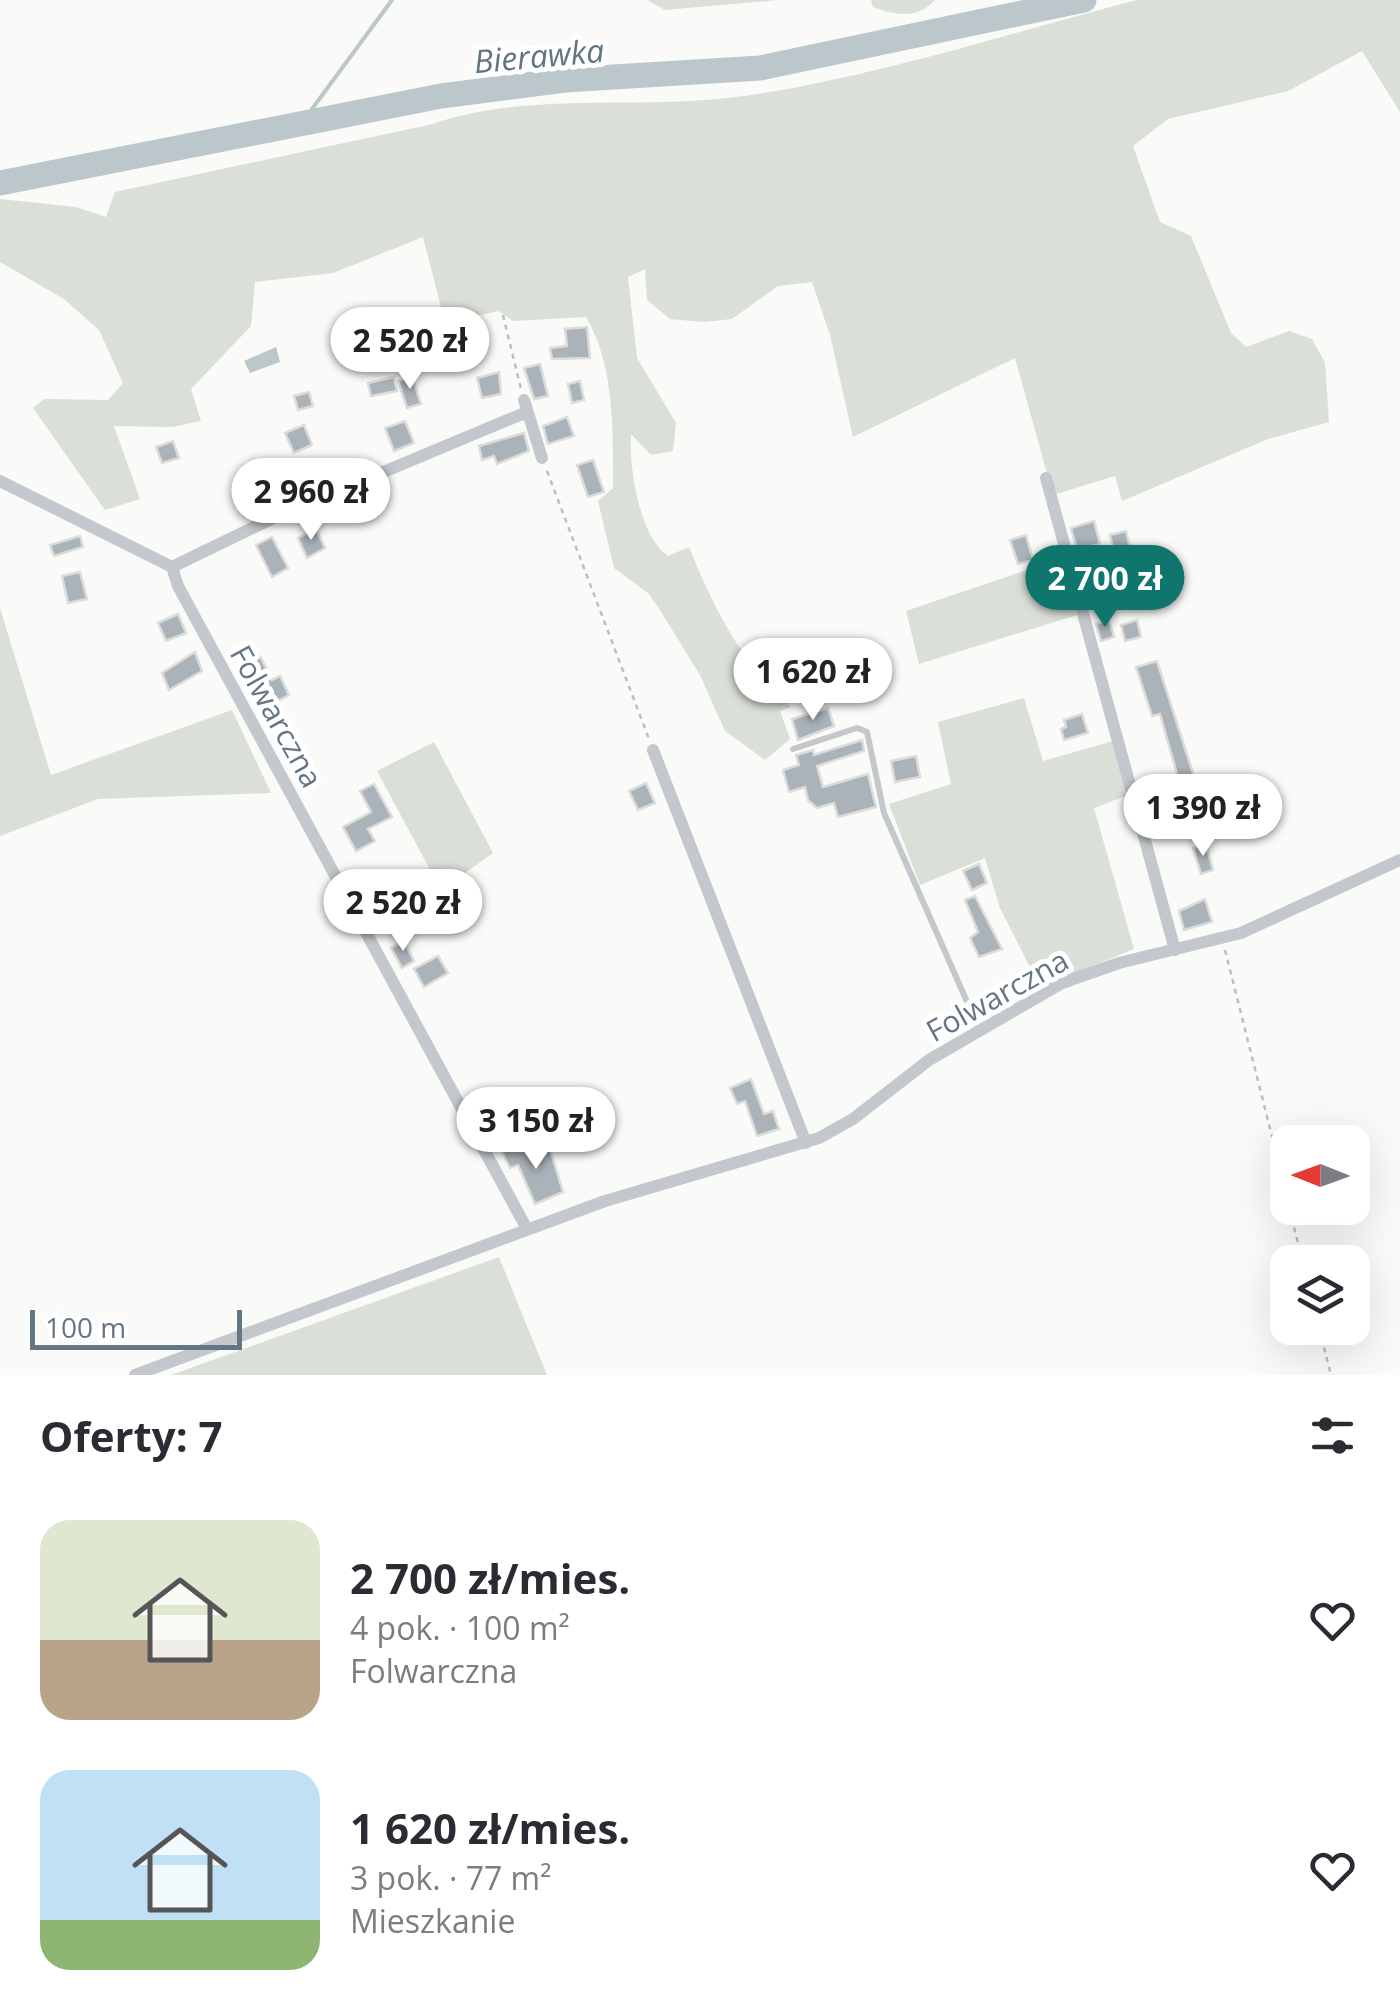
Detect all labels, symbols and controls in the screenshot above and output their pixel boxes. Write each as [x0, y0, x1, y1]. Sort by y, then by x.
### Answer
water label: Bierawka [472, 28, 606, 82]
pin: 2 520 zł [307, 307, 513, 392]
text: 2 520 zł [352, 318, 468, 361]
pin: 2 960 zł [208, 458, 414, 543]
text: 2 960 zł [253, 469, 369, 512]
pin: 2 700 zł [1002, 545, 1208, 630]
text: 2 700 zł [1047, 556, 1163, 599]
street label: Folwarczna [221, 637, 333, 795]
pin: 1 620 zł [710, 638, 916, 723]
text: 1 620 zł [755, 649, 871, 692]
pin: 1 390 zł [1100, 774, 1306, 859]
text: 1 390 zł [1145, 785, 1261, 828]
pin: 2 520 zł [300, 869, 506, 954]
text: 2 520 zł [345, 880, 461, 923]
street label: Folwarczna [918, 939, 1076, 1051]
pin: 3 150 zł [433, 1087, 639, 1172]
text: 3 150 zł [478, 1098, 594, 1141]
north arrow [1270, 1125, 1370, 1225]
map controls [1270, 1125, 1370, 1345]
button: layers [1270, 1245, 1370, 1345]
scale bar [30, 1305, 242, 1350]
text: 100 m [45, 1308, 126, 1346]
text: Oferty: 7 [40, 1407, 223, 1464]
icon: filters [1305, 1408, 1360, 1463]
text: 2 700 zł/mies. [350, 1549, 630, 1606]
icon: home [120, 1560, 240, 1680]
icon: heart [1305, 1593, 1360, 1648]
text: 4 pok. · 100 m² [350, 1606, 570, 1649]
text: Folwarczna [350, 1649, 517, 1692]
text: 1 620 zł/mies. [350, 1799, 630, 1856]
icon: home [120, 1810, 240, 1930]
icon: heart [1305, 1843, 1360, 1898]
text: 3 pok. · 77 m² [350, 1856, 551, 1899]
text: Mieszkanie [350, 1899, 515, 1942]

